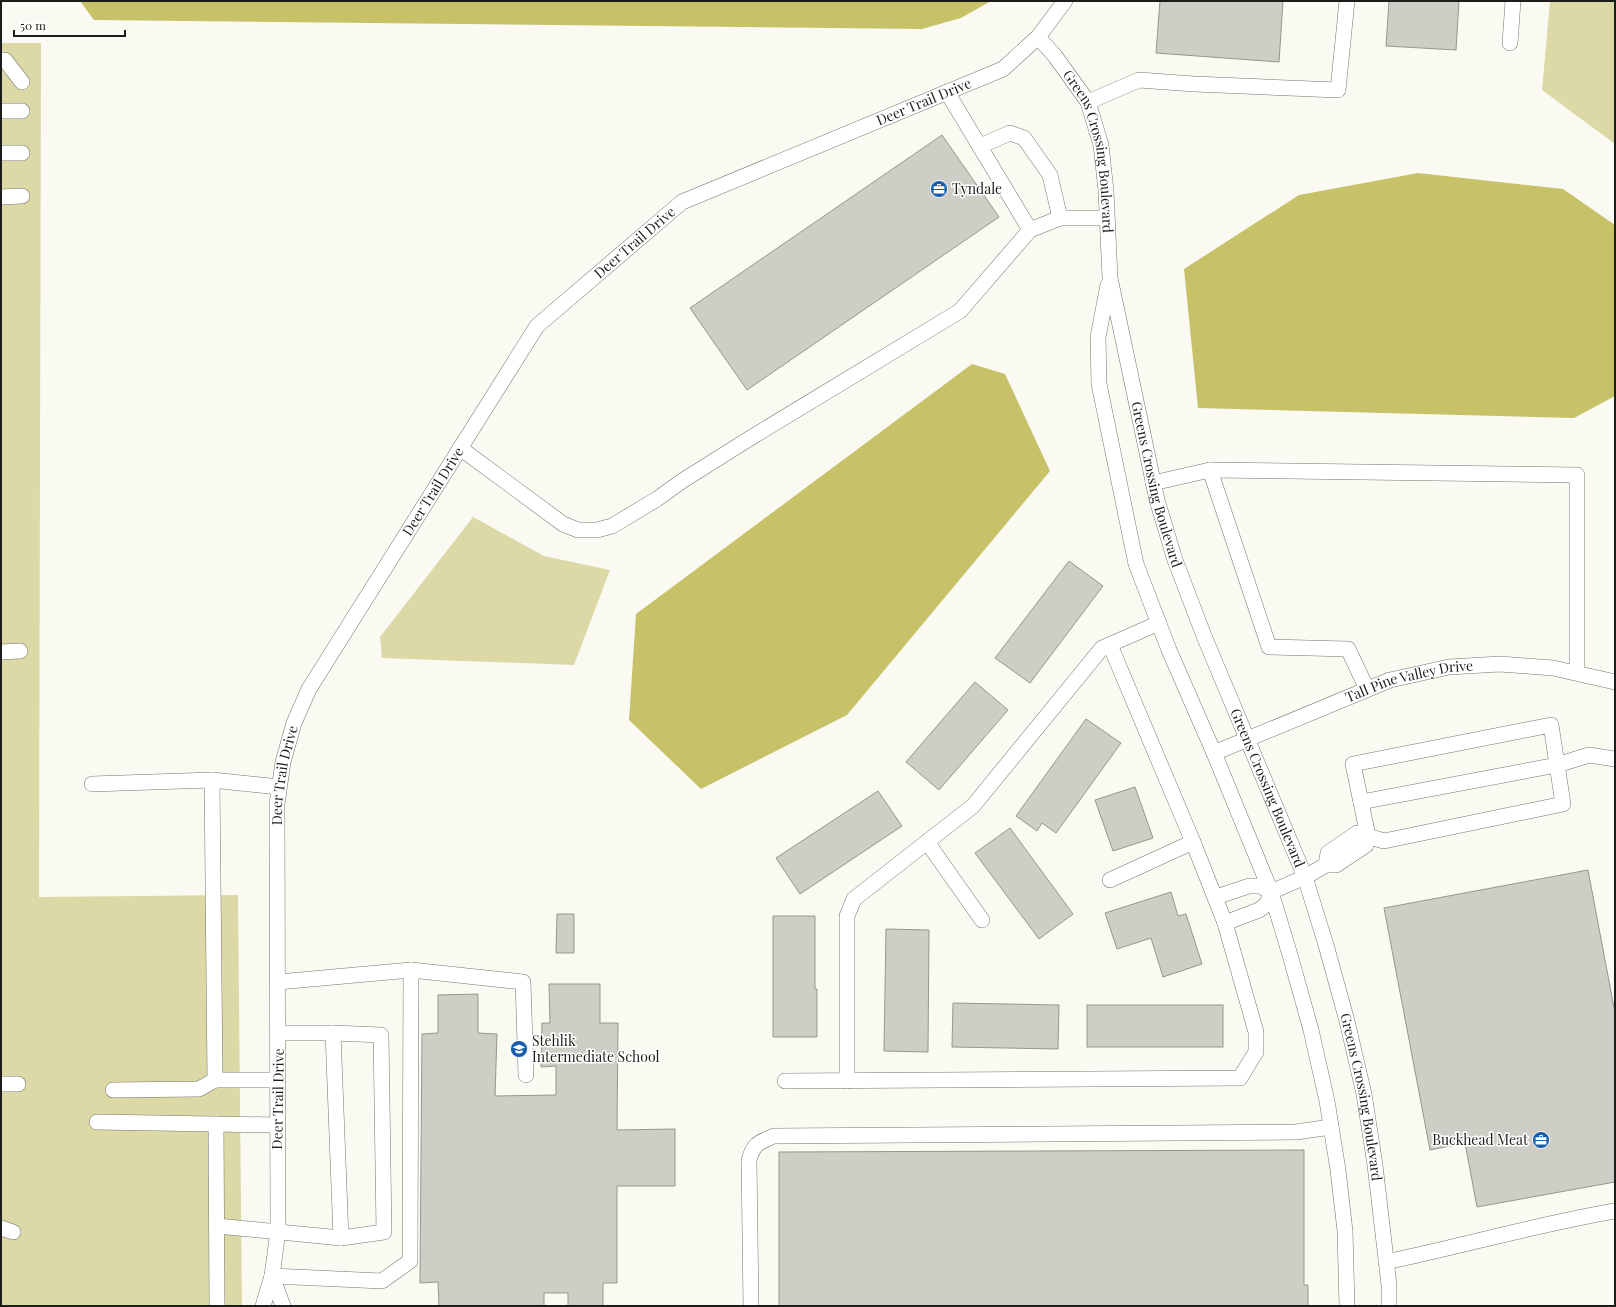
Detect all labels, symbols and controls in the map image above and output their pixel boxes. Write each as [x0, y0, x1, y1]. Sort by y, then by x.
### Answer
scale bar [14, 12, 125, 38]
text: 50 m [20, 17, 46, 33]
street label: Greens Crossing Boulevard [1059, 66, 1118, 233]
street label: Deer Trail Drive [873, 73, 974, 130]
office icon: Tyndale [929, 179, 949, 199]
place label: Tyndale [952, 179, 1002, 198]
street label: Deer Trail Drive [590, 202, 679, 282]
street label: Greens Crossing Boulevard [1127, 400, 1187, 570]
street label: Deer Trail Drive [398, 443, 468, 539]
street label: Tall Pine Valley Drive [1342, 656, 1474, 707]
street label: Greens Crossing Boulevard [1226, 705, 1310, 870]
street label: Deer Trail Drive [267, 723, 302, 825]
street label: Greens Crossing Boulevard [1336, 1011, 1387, 1182]
place label: Stehlik Intermediate School [532, 1031, 659, 1066]
school or university icon: Stehlik Intermediate School [509, 1039, 529, 1059]
street label: Deer Trail Drive [267, 1048, 288, 1150]
place label: Buckhead Meat [1432, 1130, 1529, 1149]
office icon: Buckhead Meat [1531, 1130, 1551, 1150]

